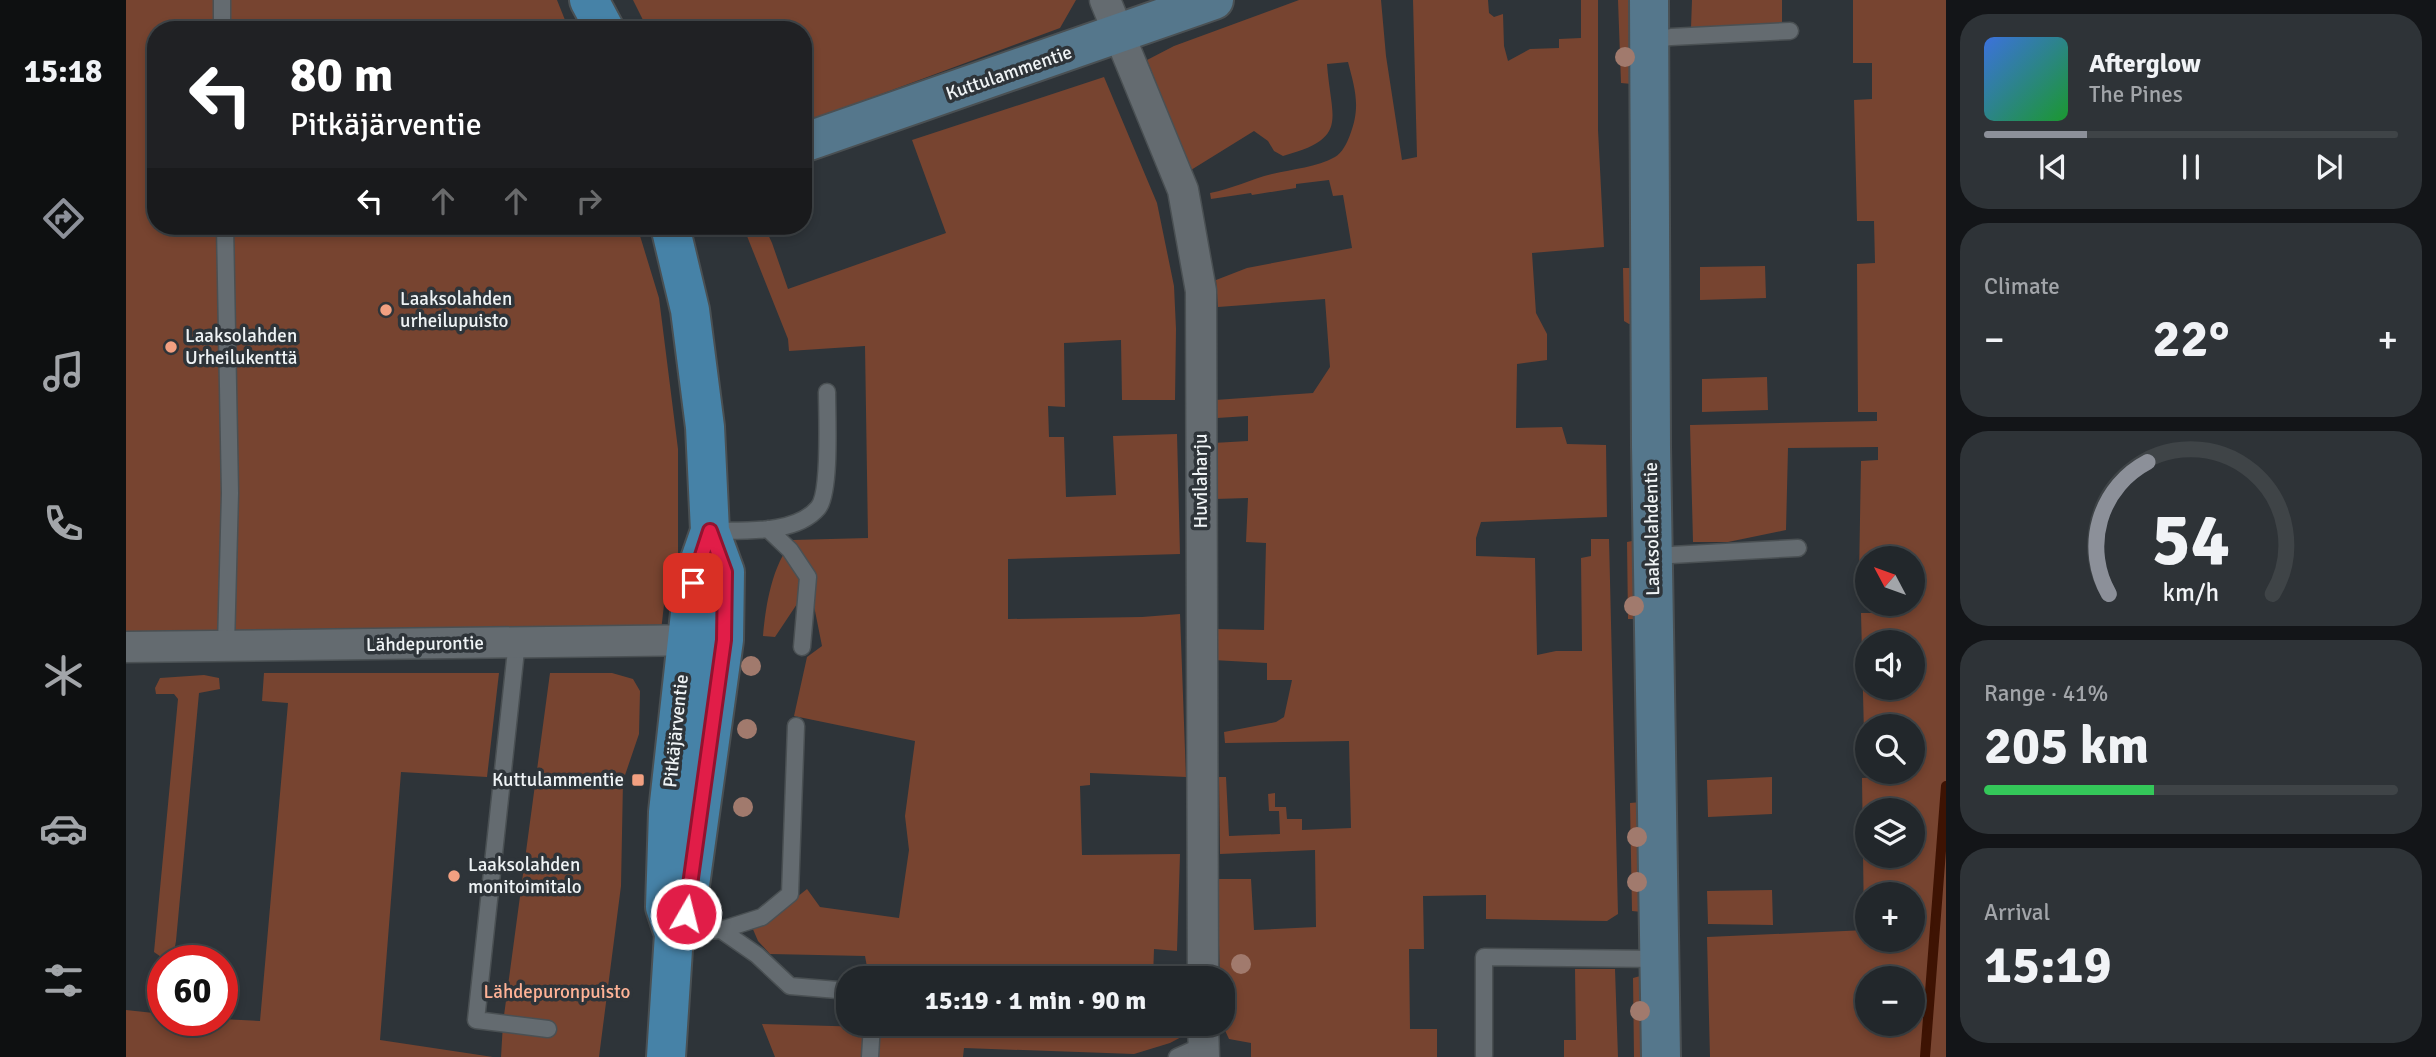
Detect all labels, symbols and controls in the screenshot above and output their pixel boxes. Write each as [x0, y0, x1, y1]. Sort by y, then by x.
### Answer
street label: Kuttulammentie [943, 40, 1075, 106]
text: 80 m [290, 45, 393, 105]
text: Afterglow [2089, 48, 2201, 80]
icon: left [175, 49, 266, 140]
text: 15:18 [24, 52, 102, 91]
text: The Pines [2089, 80, 2183, 109]
text: Pitkäjärventie [290, 105, 482, 144]
icon: previous [2034, 148, 2072, 186]
icon: pause [2172, 148, 2210, 186]
icon: next [2310, 148, 2348, 186]
icon: left [351, 182, 389, 220]
icon: ahead [424, 182, 462, 220]
icon: ahead [497, 182, 535, 220]
icon: right [570, 182, 608, 220]
icon: directions [39, 194, 88, 243]
text: Climate [1984, 272, 2060, 301]
place label: Laaksolahden urheilupuisto [400, 287, 512, 333]
marker: Laaksolahden urheilupuisto [378, 302, 394, 318]
text: 22° [2153, 307, 2229, 371]
text: − [1984, 316, 2005, 363]
text: + [2377, 316, 2398, 363]
place label: Laaksolahden Urheilukenttä [185, 324, 297, 370]
marker: Laaksolahden Urheilukenttä [163, 339, 179, 355]
icon: music [39, 347, 88, 396]
street label: Huvilaharju [1189, 434, 1213, 528]
street label: Laaksolahdentie [1639, 462, 1665, 596]
text: 54 [2152, 497, 2230, 586]
icon: phone [39, 499, 88, 548]
north arrow [1855, 546, 1925, 616]
map controls [1855, 546, 1925, 1036]
pin [663, 553, 723, 613]
icon: arrive [674, 564, 712, 602]
text: km/h [2163, 577, 2219, 608]
button: sound [1855, 630, 1925, 700]
street label: Lähdepurontie [366, 631, 484, 657]
icon: climate [39, 651, 88, 700]
street label: Pitkäjärventie [658, 673, 694, 789]
text: Range · 41% [1984, 679, 2108, 708]
button: search [1855, 714, 1925, 784]
text: 205 km [1984, 714, 2149, 778]
place label: Kuttulammentie [492, 768, 624, 792]
marker: Kuttulammentie [630, 772, 646, 788]
button: layers [1855, 798, 1925, 868]
icon: car [39, 804, 88, 853]
place label: Laaksolahden monitoimitalo [468, 853, 582, 899]
marker: Laaksolahden monitoimitalo [446, 868, 462, 884]
position arrow [649, 877, 723, 951]
button: + [1855, 882, 1925, 952]
text: Arrival [1984, 898, 2050, 927]
text: 15:19 [1984, 933, 2112, 997]
speed limit sign: 60 [147, 945, 238, 1036]
icon: filters [39, 956, 88, 1005]
button: − [1855, 966, 1925, 1036]
park label: Lähdepuronpuisto [484, 980, 631, 1004]
text: 15:19 · 1 min · 90 m [925, 985, 1146, 1017]

